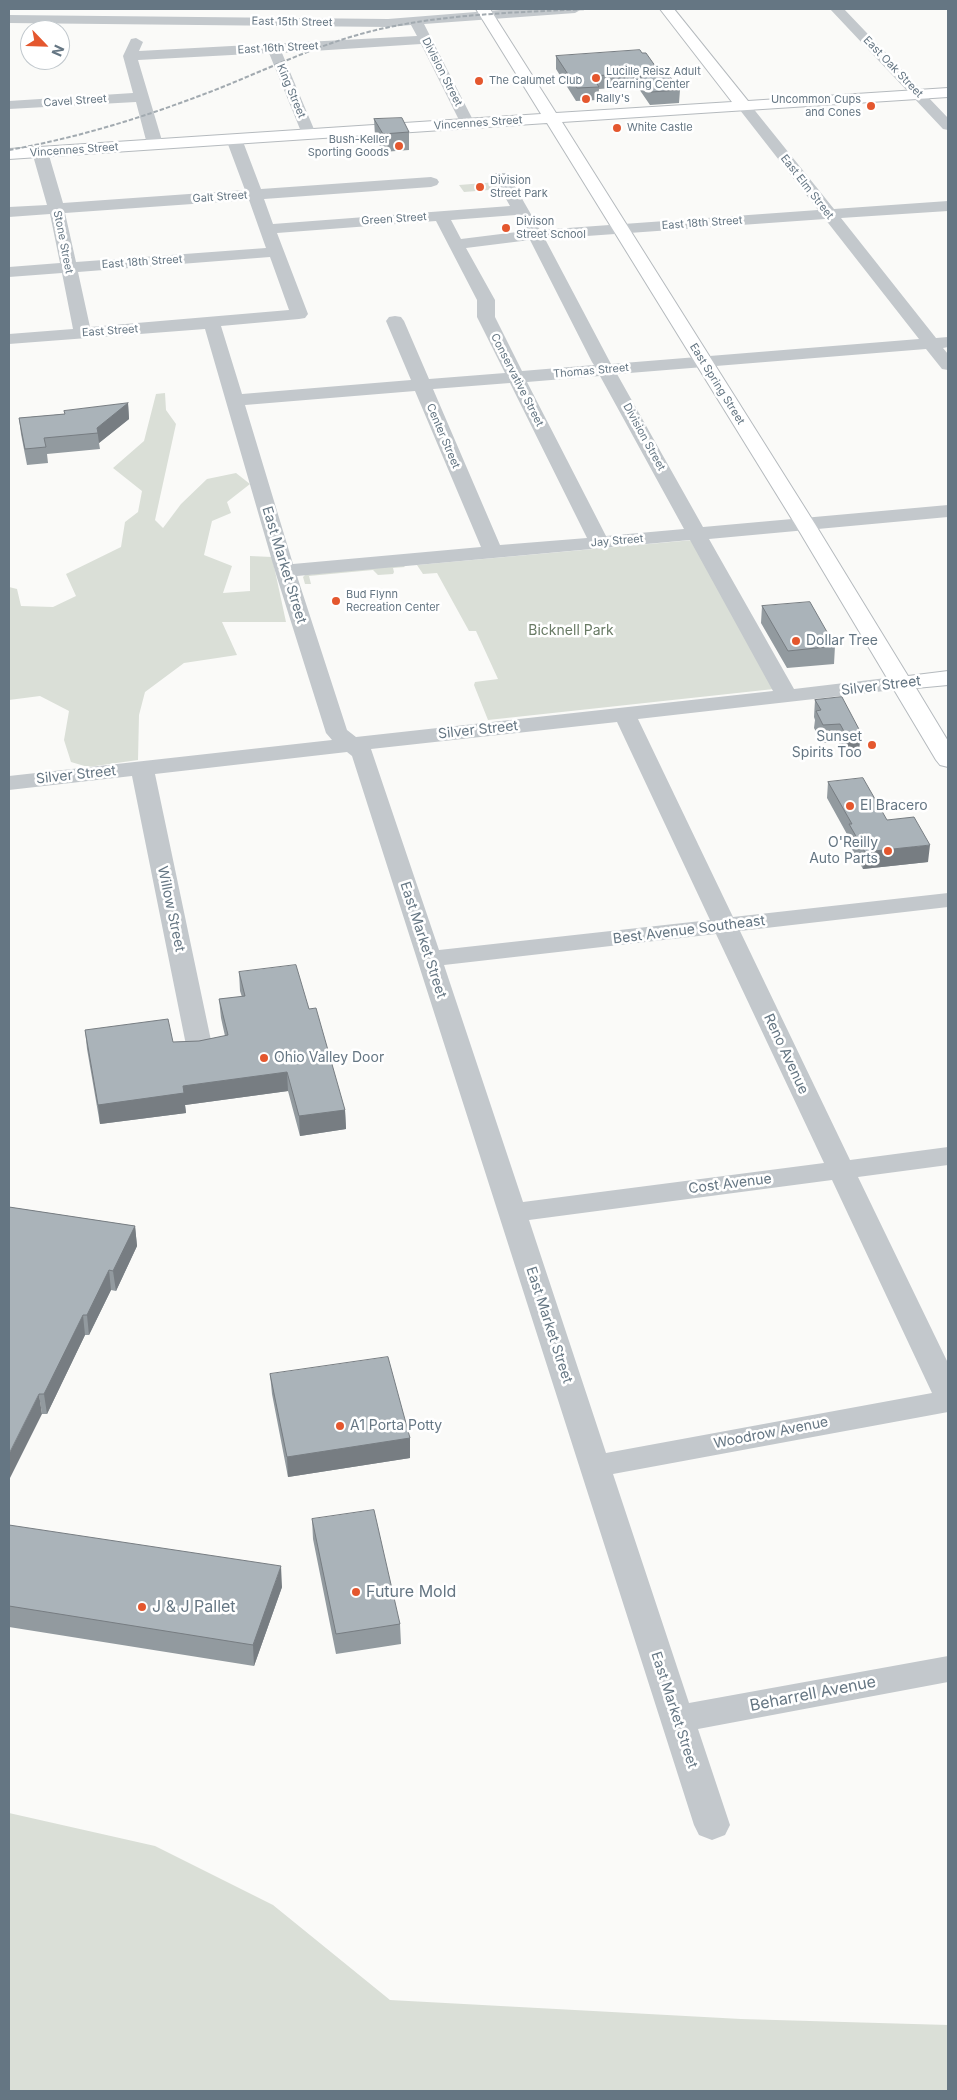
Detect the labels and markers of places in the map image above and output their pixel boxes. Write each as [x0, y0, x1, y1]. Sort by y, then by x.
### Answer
place label: Lucille Reisz Adult Learning Center [606, 65, 701, 91]
marker: Lucille Reisz Adult Learning Center [590, 72, 602, 84]
place label: The Calumet Club [489, 74, 582, 88]
marker: The Calumet Club [473, 75, 485, 87]
place label: Rally's [596, 92, 630, 106]
marker: Rally's [580, 93, 592, 105]
place label: Uncommon Cups and Cones [771, 93, 861, 119]
marker: Uncommon Cups and Cones [865, 100, 877, 112]
place label: White Castle [627, 121, 693, 135]
marker: White Castle [611, 122, 623, 134]
place label: Bush-Keller Sporting Goods [308, 133, 389, 159]
marker: Bush-Keller Sporting Goods [393, 140, 405, 152]
place label: Division Street Park [490, 174, 548, 200]
marker: Division Street Park [474, 181, 486, 193]
place label: Divison Street School [516, 215, 586, 241]
marker: Divison Street School [500, 222, 512, 234]
place label: Bud Flynn Recreation Center [346, 588, 440, 614]
marker: Bud Flynn Recreation Center [330, 595, 342, 607]
place label: Dollar Tree [806, 633, 878, 649]
marker: Dollar Tree [790, 635, 802, 647]
place label: Sunset Spirits Too [792, 729, 862, 762]
marker: Sunset Spirits Too [866, 739, 878, 751]
place label: El Bracero [860, 798, 928, 814]
marker: El Bracero [844, 800, 856, 812]
place label: O'Reilly Auto Parts [809, 835, 878, 868]
marker: O'Reilly Auto Parts [882, 845, 894, 857]
place label: Ohio Valley Door [274, 1050, 384, 1066]
marker: Ohio Valley Door [258, 1052, 270, 1064]
place label: A1 Porta Potty [350, 1418, 442, 1434]
marker: A1 Porta Potty [334, 1420, 346, 1432]
place label: Future Mold [366, 1582, 456, 1602]
marker: Future Mold [350, 1586, 362, 1598]
place label: J & J Pallet [152, 1597, 236, 1617]
marker: J & J Pallet [136, 1601, 148, 1613]

